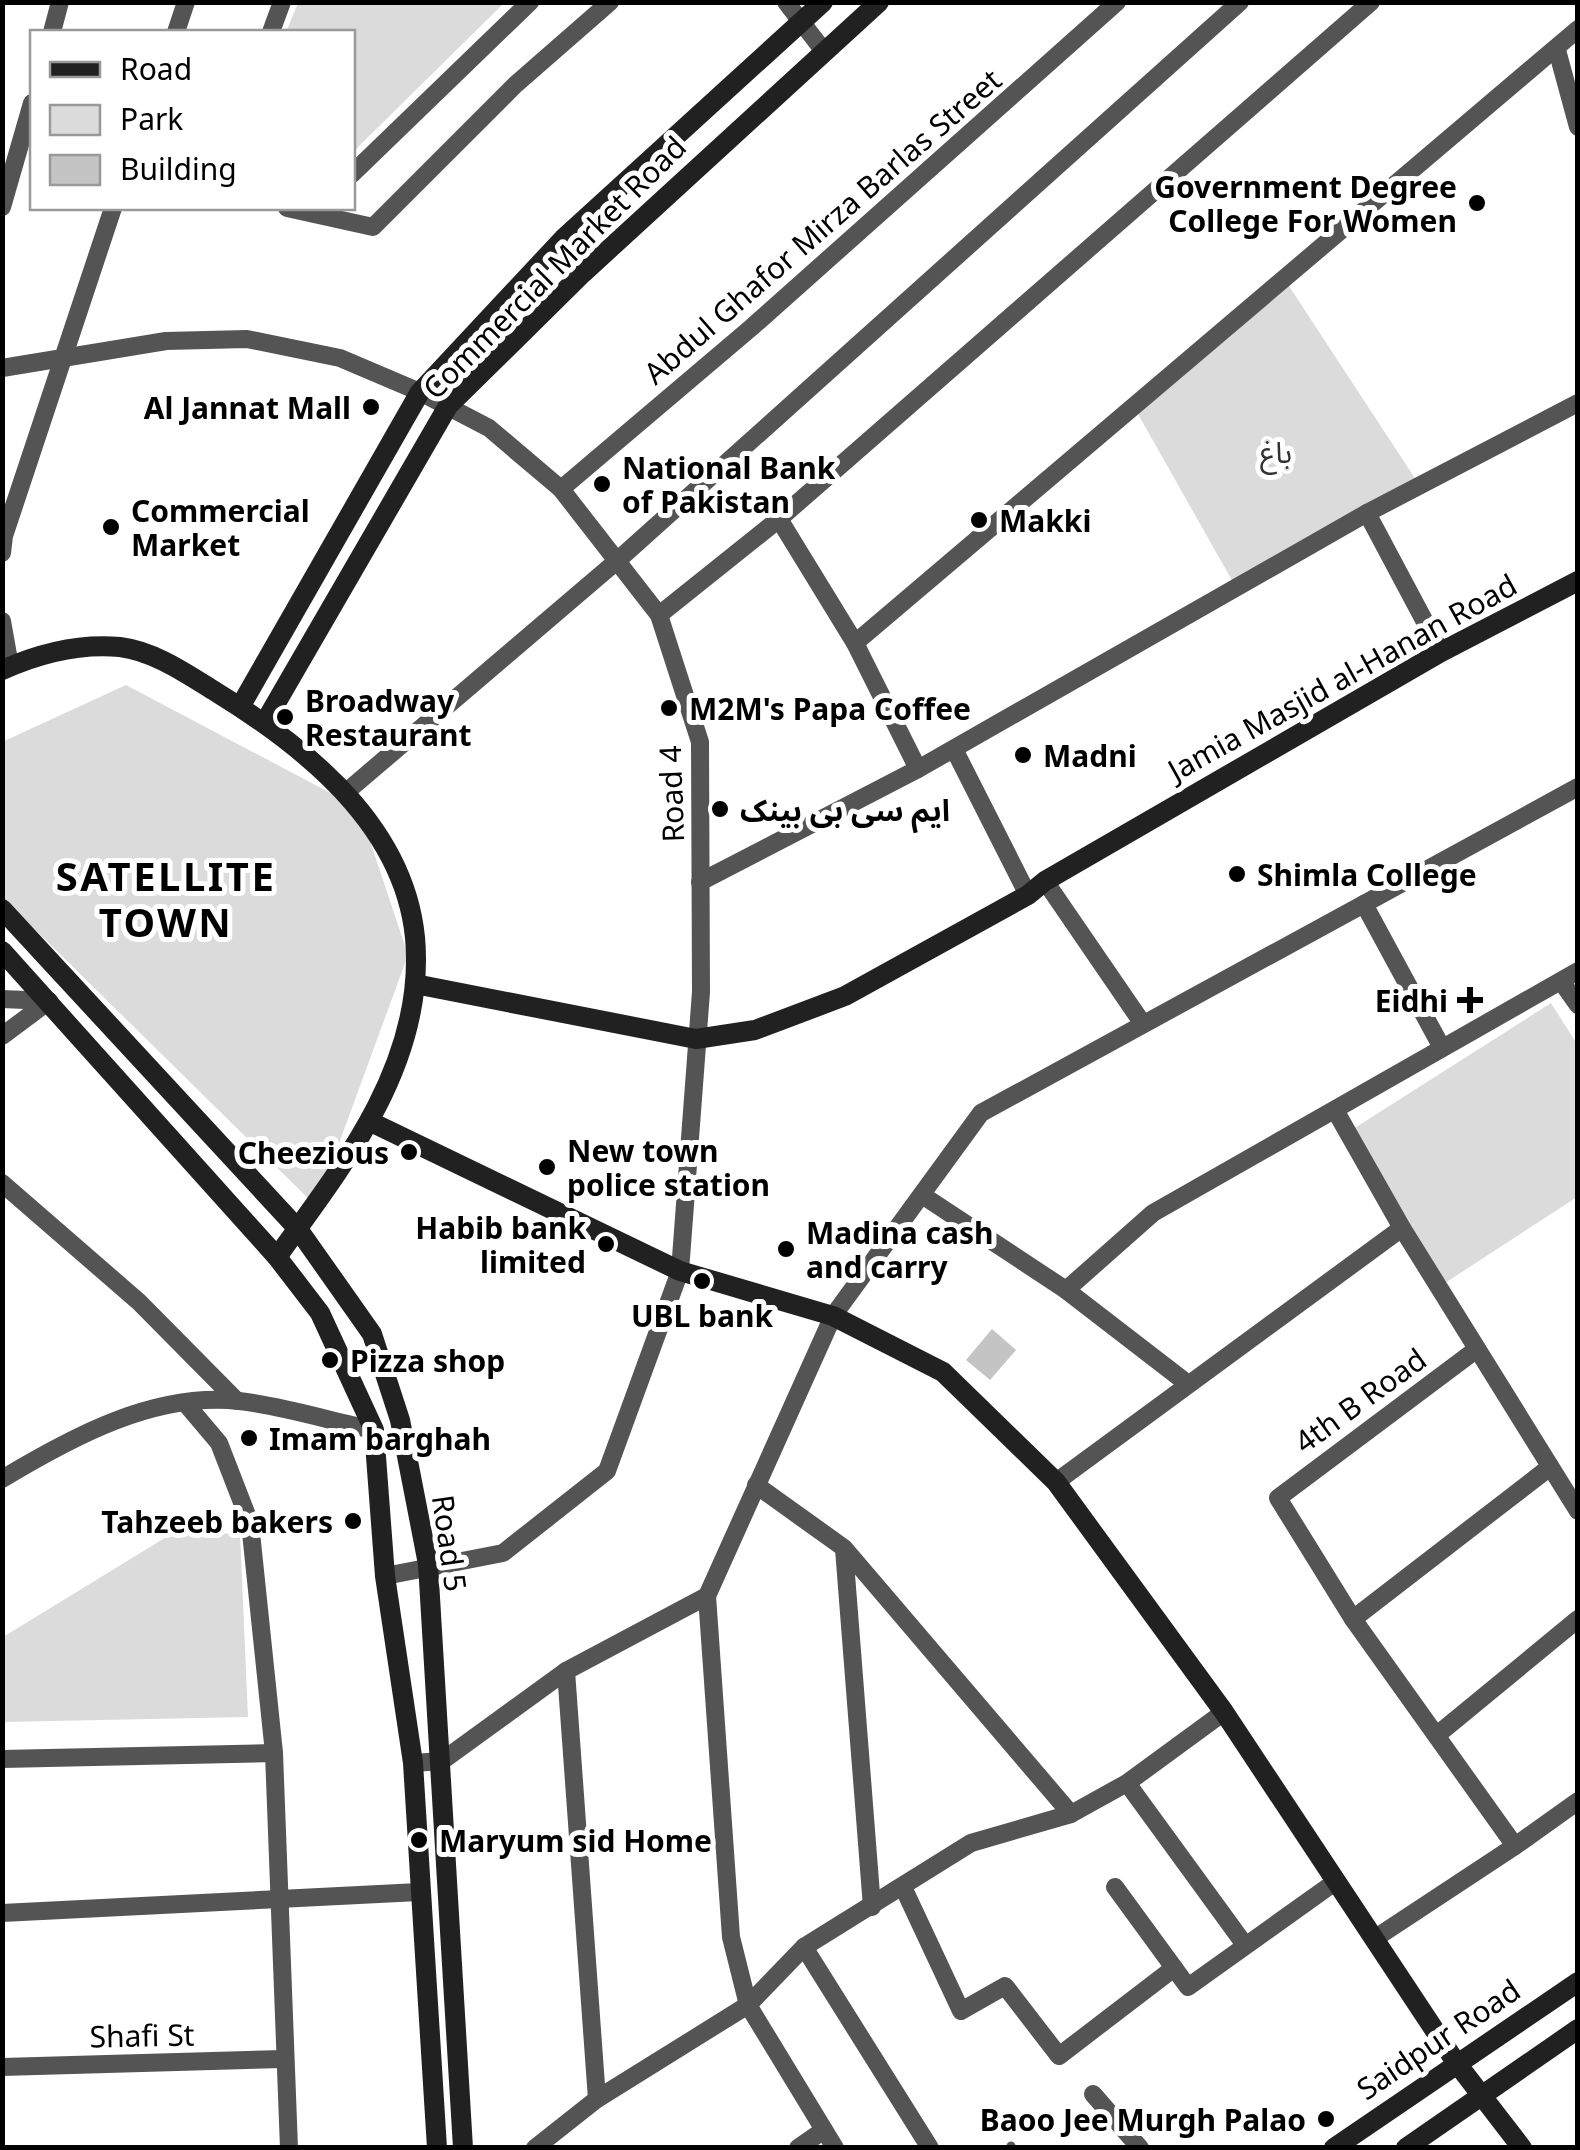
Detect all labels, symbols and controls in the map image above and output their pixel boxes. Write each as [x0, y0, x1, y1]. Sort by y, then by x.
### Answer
legend [30, 30, 355, 210]
text: Road [120, 48, 192, 89]
street label: Abdul Ghafor Mirza Barlas Street [634, 59, 1010, 393]
text: Park [120, 98, 183, 139]
street label: Commercial Market Road [413, 126, 695, 408]
text: Building [120, 148, 237, 189]
place label: Government Degree College For Women [1154, 166, 1457, 241]
marker: Government Degree College For Women [1466, 192, 1488, 214]
place label: Al Jannat Mall [144, 387, 351, 428]
marker: Al Jannat Mall [360, 396, 382, 418]
park label: باغ [1260, 431, 1292, 475]
place label: National Bank of Pakistan [622, 447, 836, 522]
marker: National Bank of Pakistan [591, 473, 613, 495]
place label: Commercial Market [131, 490, 310, 565]
place label: Makki [999, 500, 1091, 541]
marker: Makki [968, 509, 990, 531]
marker: Commercial Market [100, 516, 122, 538]
street label: Jamia Masjid al-Hanan Road [1158, 564, 1524, 792]
place label: Broadway Restaurant [305, 680, 471, 755]
place label: M2M's Papa Coffee [689, 688, 971, 729]
marker: M2M's Papa Coffee [658, 697, 680, 719]
marker: Broadway Restaurant [274, 706, 296, 728]
place label: Madni [1043, 735, 1137, 776]
marker: Madni [1012, 744, 1034, 766]
street label: Road 4 [649, 745, 693, 843]
place label: ایم سی بی بینک [740, 789, 950, 834]
marker: ایم سی بی بینک [709, 798, 731, 820]
district label: SATELLITE TOWN [56, 848, 276, 949]
place label: Shimla College [1257, 854, 1477, 895]
marker: Shimla College [1226, 863, 1248, 885]
place label: Eidhi [1375, 980, 1448, 1021]
marker: Eidhi [1457, 987, 1483, 1013]
place label: New town police station [567, 1130, 770, 1205]
place label: Cheezious [238, 1132, 389, 1173]
marker: Cheezious [398, 1141, 420, 1163]
marker: New town police station [536, 1156, 558, 1178]
place label: Habib bank limited [415, 1207, 586, 1282]
place label: Madina cash and carry [806, 1212, 993, 1287]
marker: Habib bank limited [595, 1233, 617, 1255]
marker: Madina cash and carry [775, 1238, 797, 1260]
marker: UBL bank [691, 1270, 713, 1292]
place label: UBL bank [631, 1295, 774, 1336]
street label: 4th B Road [1286, 1338, 1434, 1462]
place label: Pizza shop [350, 1340, 505, 1381]
marker: Pizza shop [319, 1349, 341, 1371]
place label: Imam barghah [269, 1418, 491, 1459]
marker: Imam barghah [238, 1427, 260, 1449]
street label: Road 5 [423, 1492, 477, 1594]
place label: Tahzeeb bakers [101, 1501, 333, 1542]
marker: Tahzeeb bakers [342, 1510, 364, 1532]
place label: Maryum sid Home [439, 1820, 712, 1861]
marker: Maryum sid Home [408, 1829, 430, 1851]
street label: Saidpur Road [1348, 1969, 1528, 2109]
street label: Shafi St [89, 2014, 195, 2056]
place label: Baoo Jee Murgh Palao [980, 2099, 1306, 2140]
marker: Baoo Jee Murgh Palao [1315, 2108, 1337, 2130]

